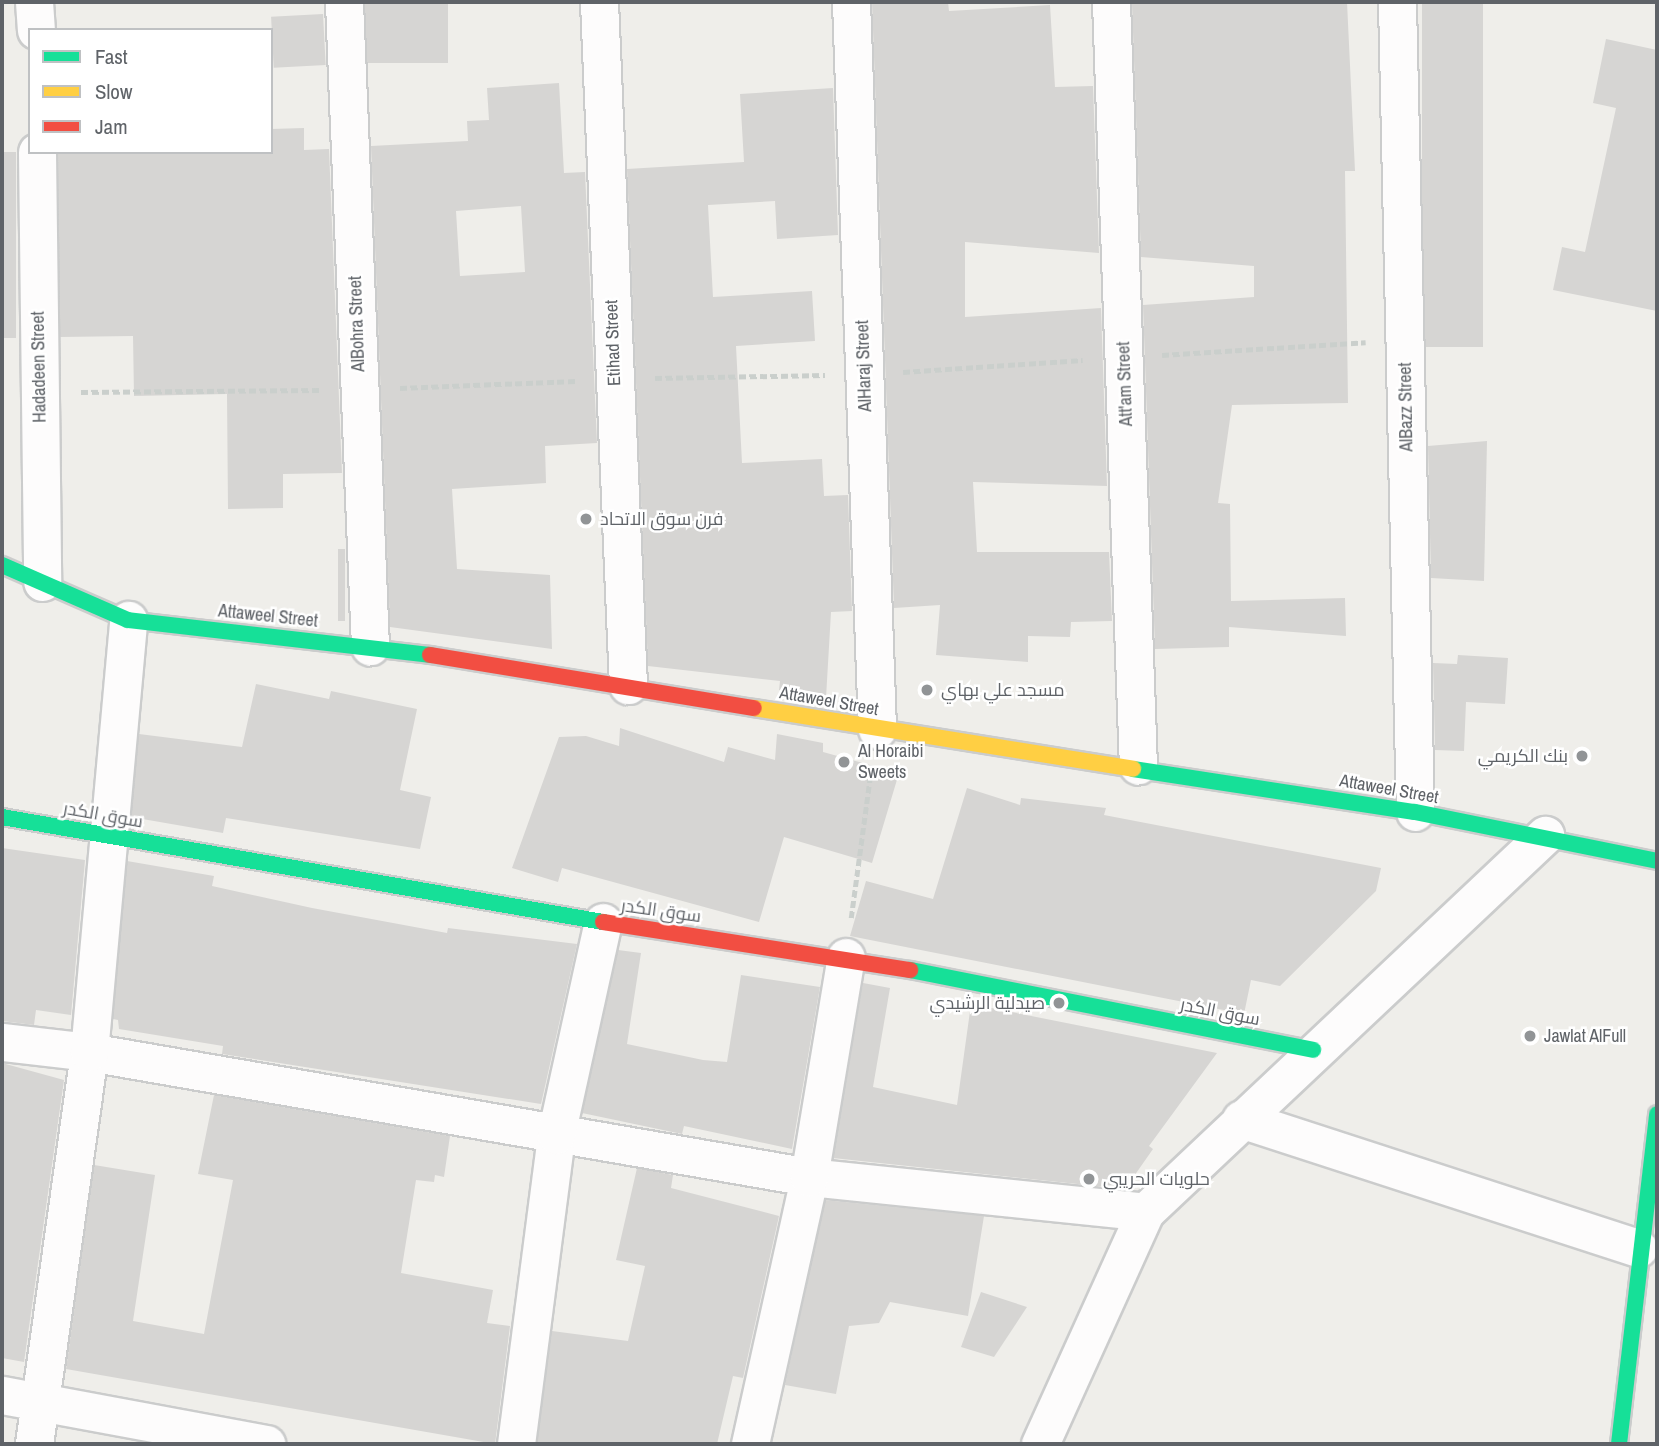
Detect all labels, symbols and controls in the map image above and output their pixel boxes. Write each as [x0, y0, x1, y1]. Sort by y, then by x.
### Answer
legend [28, 28, 273, 154]
text: Fast [95, 42, 128, 71]
text: Slow [95, 77, 132, 106]
text: Jam [95, 112, 128, 141]
street label: AlBohra Street [345, 276, 369, 372]
street label: Etihad Street [601, 300, 625, 386]
street label: Hadadeen Street [27, 311, 51, 423]
street label: AlHaraj Street [852, 320, 876, 412]
street label: Att'am Street [1113, 341, 1137, 427]
street label: AlBazz Street [1394, 362, 1418, 452]
place label: فرن سوق الاتحاد [600, 508, 723, 530]
marker: فرن سوق الاتحاد [578, 511, 594, 527]
street label: Attaweel Street [217, 600, 319, 632]
place label: مسجد علي بهاي [941, 679, 1064, 701]
street label: Attaweel Street [778, 682, 880, 720]
marker: مسجد علي بهاي [919, 682, 935, 698]
place label: Al Horaibi Sweets [858, 741, 924, 784]
place label: بنك الكريمي [1478, 745, 1568, 767]
marker: بنك الكريمي [1574, 748, 1590, 764]
marker: Al Horaibi Sweets [836, 754, 852, 770]
street label: Attaweel Street [1338, 770, 1440, 808]
street label: سوق الكدر [61, 797, 145, 833]
street label: سوق الكدر [619, 895, 703, 927]
place label: صيدلية الرشيدي [929, 992, 1045, 1014]
street label: سوق الكدر [1178, 994, 1262, 1030]
marker: صيدلية الرشيدي [1051, 995, 1067, 1011]
place label: Jawlat AlFull [1544, 1025, 1627, 1047]
marker: Jawlat AlFull [1522, 1028, 1538, 1044]
place label: حلويات الحريبي [1103, 1168, 1210, 1190]
marker: حلويات الحريبي [1081, 1171, 1097, 1187]

